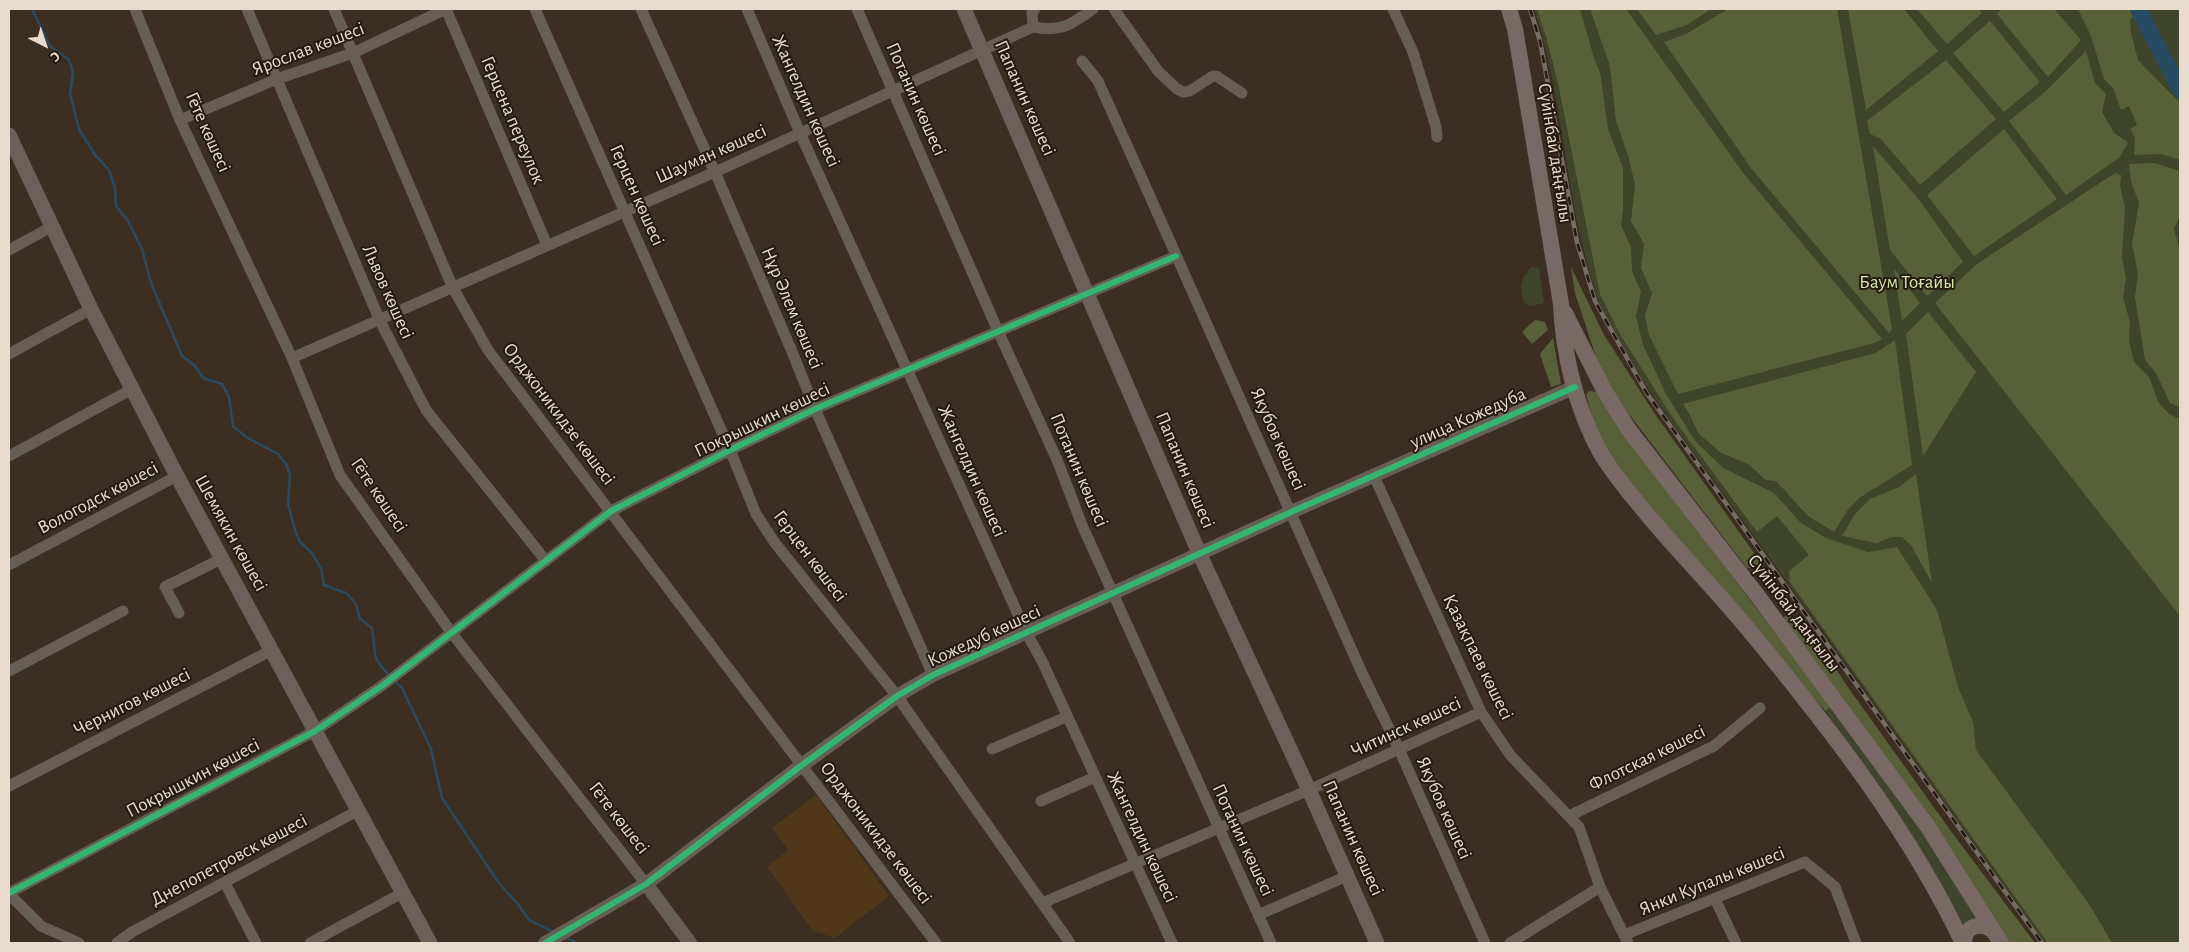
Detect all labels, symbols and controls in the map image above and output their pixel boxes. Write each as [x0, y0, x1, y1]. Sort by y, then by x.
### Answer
street label: Ярослав көшесі [249, 17, 367, 81]
north arrow [20, 20, 70, 70]
street label: Жангелдин көшесі [767, 31, 845, 171]
street label: Папанин көшесі [989, 37, 1061, 159]
street label: Потанин көшесі [881, 39, 951, 159]
text: С [47, 48, 62, 64]
street label: Герцена переулок [476, 53, 550, 187]
street label: Сүйінбай даңғылы [1533, 81, 1577, 225]
street label: Гёте көшесі [180, 88, 236, 176]
street label: Шаумян көшесі [652, 119, 770, 189]
street label: Герцен көшесі [604, 141, 670, 249]
street label: Львов көшесі [357, 241, 419, 343]
street label: Нұр Әлем көшесі [756, 243, 828, 373]
park label: Баум Тоғайы [1859, 271, 1955, 293]
street label: Орджоникидзе көшесі [498, 338, 620, 490]
street label: Покрышкин көшесі [690, 377, 834, 463]
street label: улица Кожедуба [1407, 382, 1529, 454]
street label: Якубов көшесі [1245, 384, 1311, 494]
street label: Жангелдин көшесі [933, 401, 1011, 541]
street label: Папанин көшесі [1150, 408, 1220, 532]
street label: Потанин көшесі [1045, 410, 1113, 530]
street label: Гёте көшесі [346, 453, 412, 537]
street label: Вологодск көшесі [34, 457, 162, 539]
street label: Шемякин көшесі [190, 471, 272, 595]
street label: Герцен көшесі [768, 506, 852, 606]
street label: Сүйінбай даңғылы [1742, 550, 1846, 676]
street label: Қазақпаев көшесі [1438, 590, 1518, 724]
street label: Кожедуб көшесі [924, 600, 1044, 672]
street label: Чернигов көшесі [70, 663, 194, 741]
street label: Читинск көшесі [1347, 692, 1465, 762]
street label: Флотская көшесі [1585, 720, 1709, 796]
street label: Покрышкин көшесі [122, 733, 264, 823]
street label: Якубов көшесі [1411, 753, 1477, 863]
street label: Орджоникидзе көшесі [815, 757, 937, 909]
street label: Жангелдин көшесі [1102, 768, 1182, 906]
street label: Гёте көшесі [584, 777, 654, 859]
street label: Папанин көшесі [1317, 777, 1389, 899]
street label: Потанин көшесі [1207, 780, 1279, 900]
street label: Днепопетровск көшесі [147, 809, 311, 911]
street label: Янки Купалы көшесі [1636, 841, 1788, 921]

